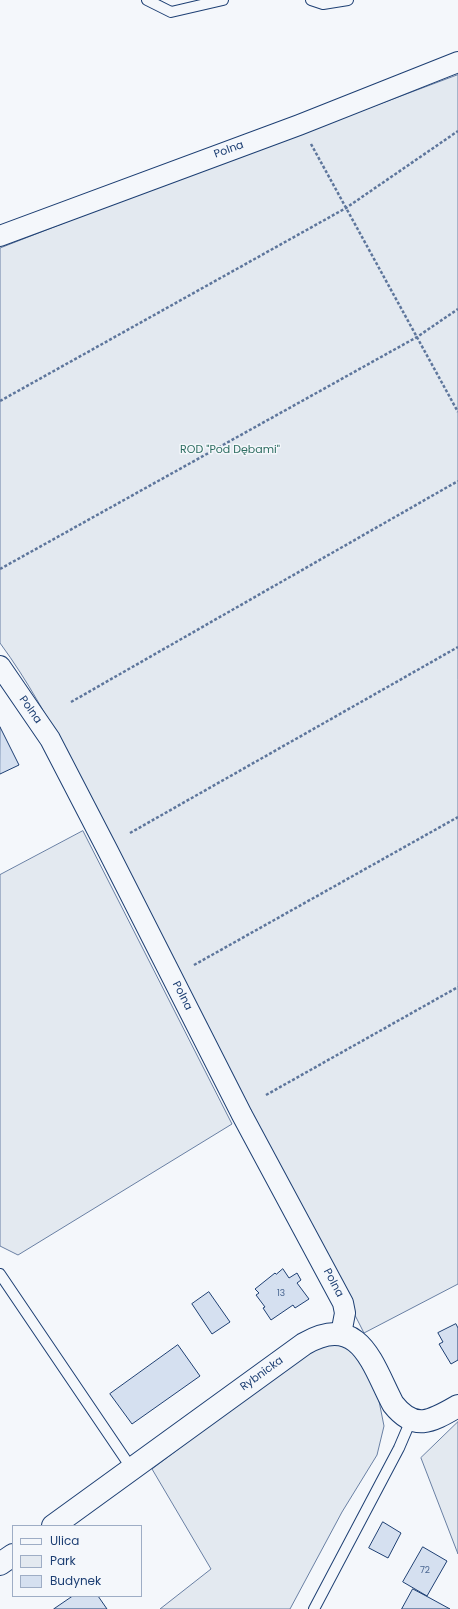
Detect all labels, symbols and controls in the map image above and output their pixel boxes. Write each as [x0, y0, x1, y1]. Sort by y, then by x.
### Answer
street label: Polna [212, 139, 246, 161]
park label: ROD "Pod Dębami" [180, 443, 280, 457]
street label: Polna [16, 694, 44, 726]
street label: Polna [169, 979, 195, 1013]
street label: Polna [320, 1266, 346, 1300]
house number: 13 [277, 1289, 285, 1299]
street label: Rybnicka [238, 1354, 286, 1394]
legend [12, 1525, 142, 1597]
text: Ulica [50, 1532, 79, 1549]
text: Park [50, 1552, 76, 1569]
house number: 72 [420, 1566, 430, 1576]
text: Budynek [50, 1572, 101, 1589]

